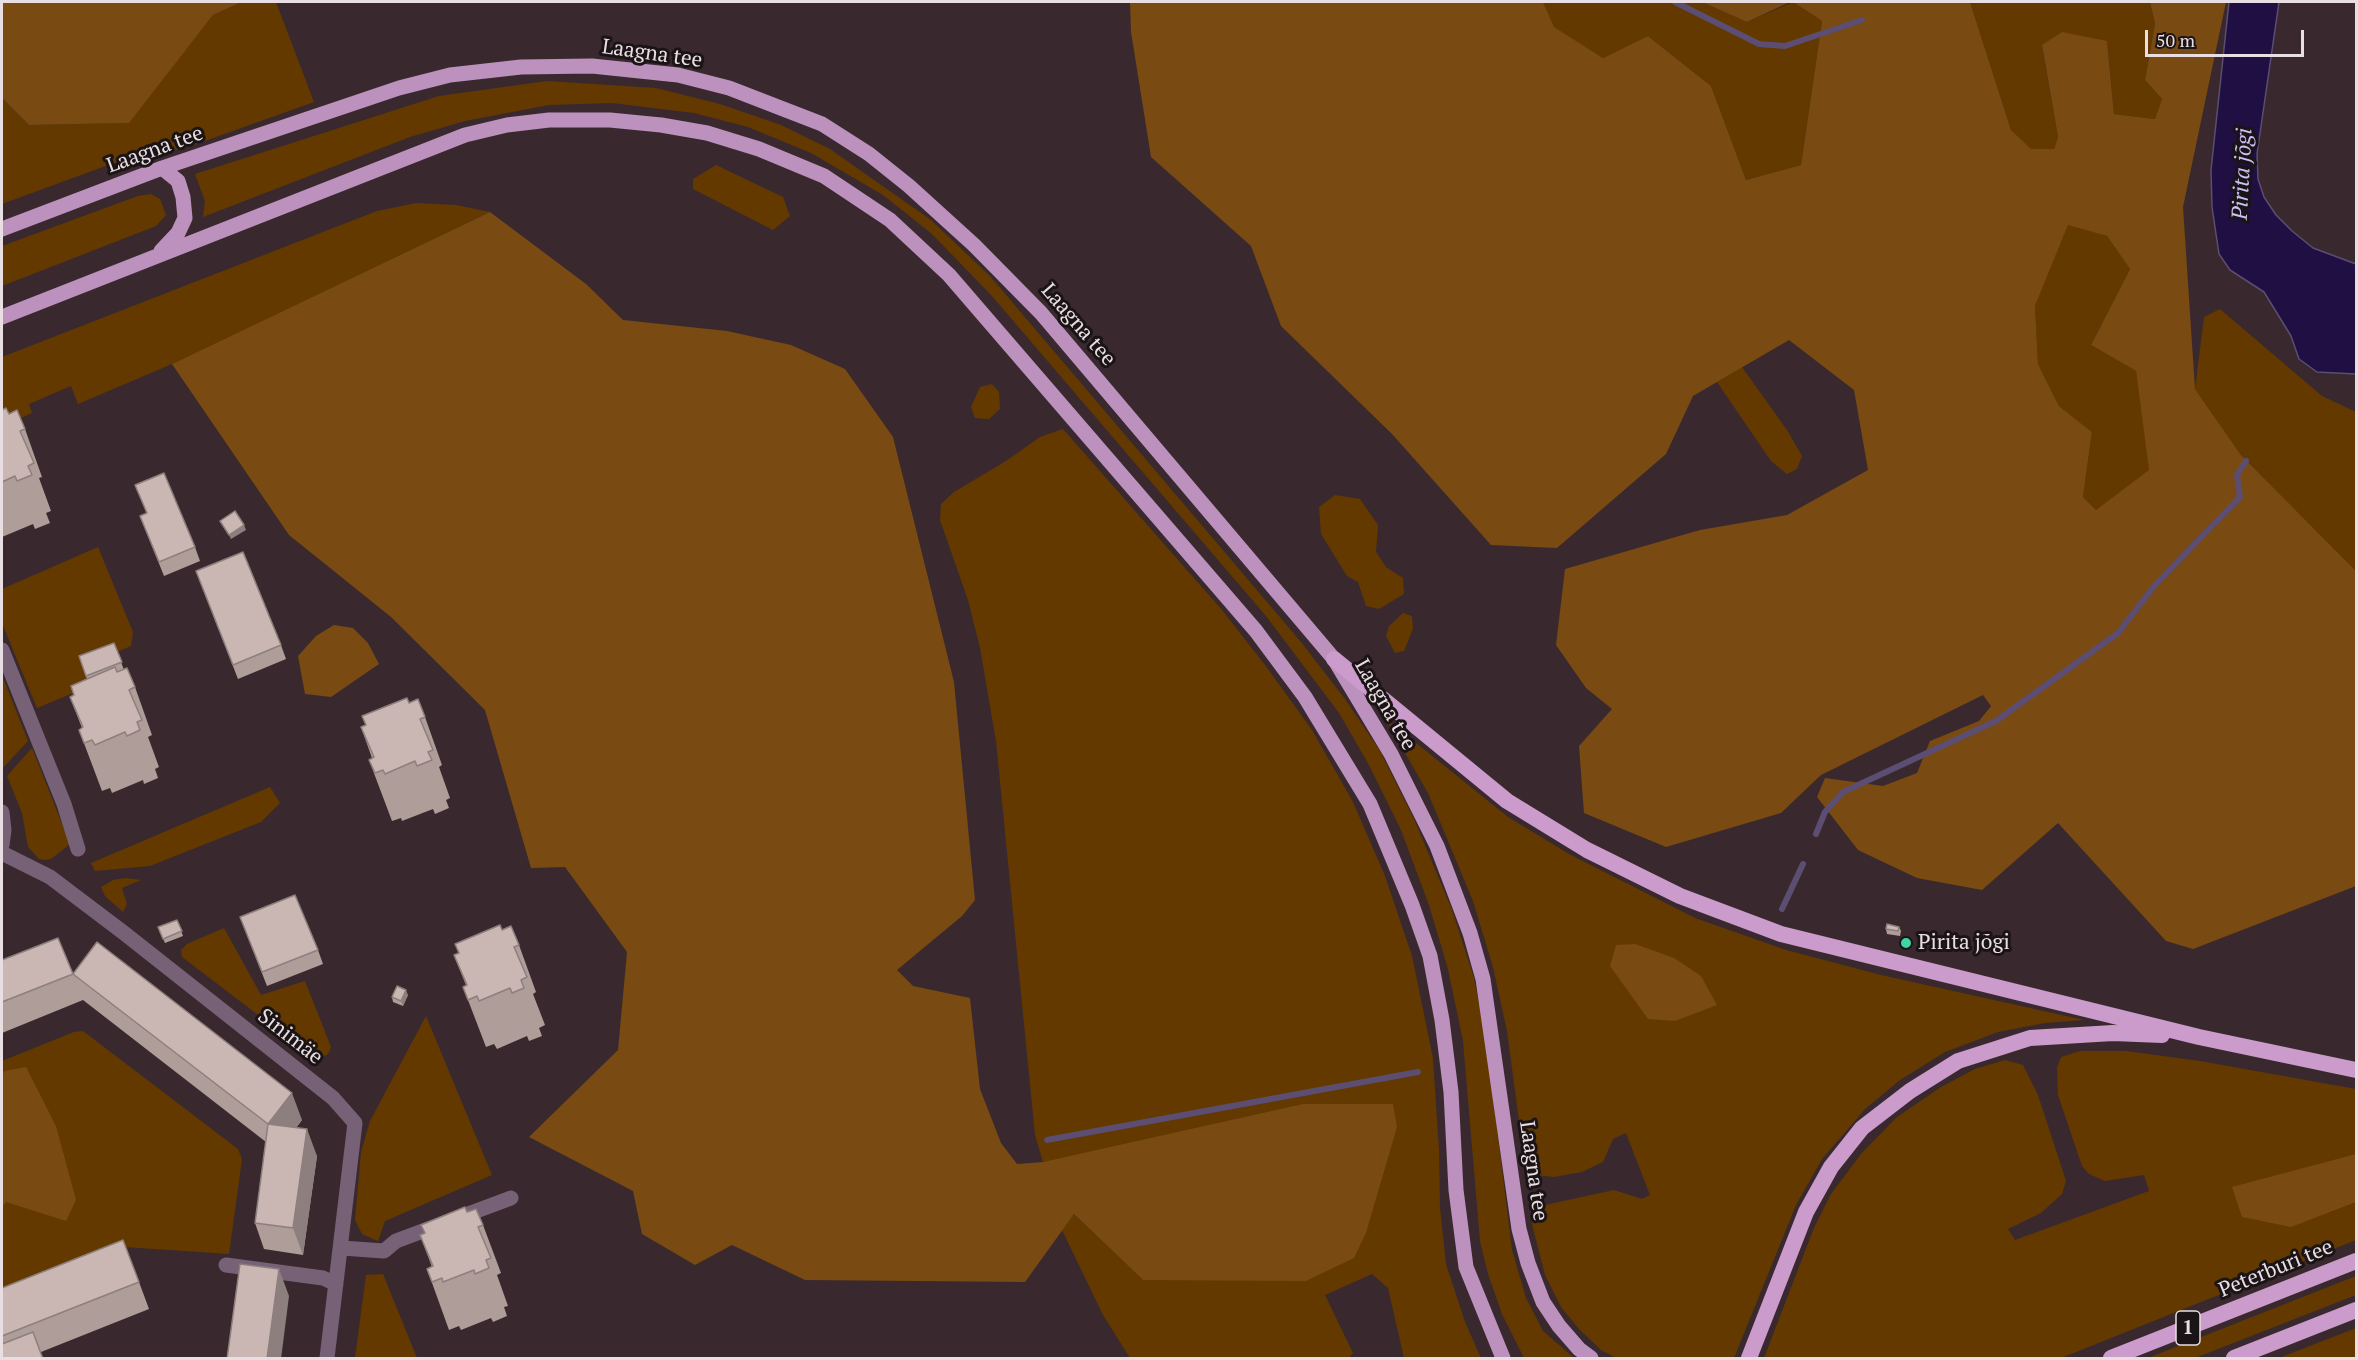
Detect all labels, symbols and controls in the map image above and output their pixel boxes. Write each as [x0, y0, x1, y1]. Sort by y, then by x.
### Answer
scale bar [2148, 18, 2307, 56]
text: 50 m [2156, 28, 2195, 52]
street label: Laagna tee [600, 35, 704, 73]
street label: Laagna tee [103, 121, 207, 179]
water label: Pirita jõgi [2227, 127, 2259, 221]
street label: Laagna tee [1035, 279, 1121, 371]
street label: Laagna tee [1349, 655, 1421, 755]
place label: Pirita jõgi [1918, 930, 2010, 956]
marker: Pirita jõgi [1899, 936, 1913, 950]
street label: Sinimäe [252, 1004, 328, 1070]
street label: Laagna tee [1514, 1119, 1552, 1223]
street label: Peterburi tee [2215, 1235, 2337, 1303]
road number: 1 [2176, 1311, 2200, 1345]

